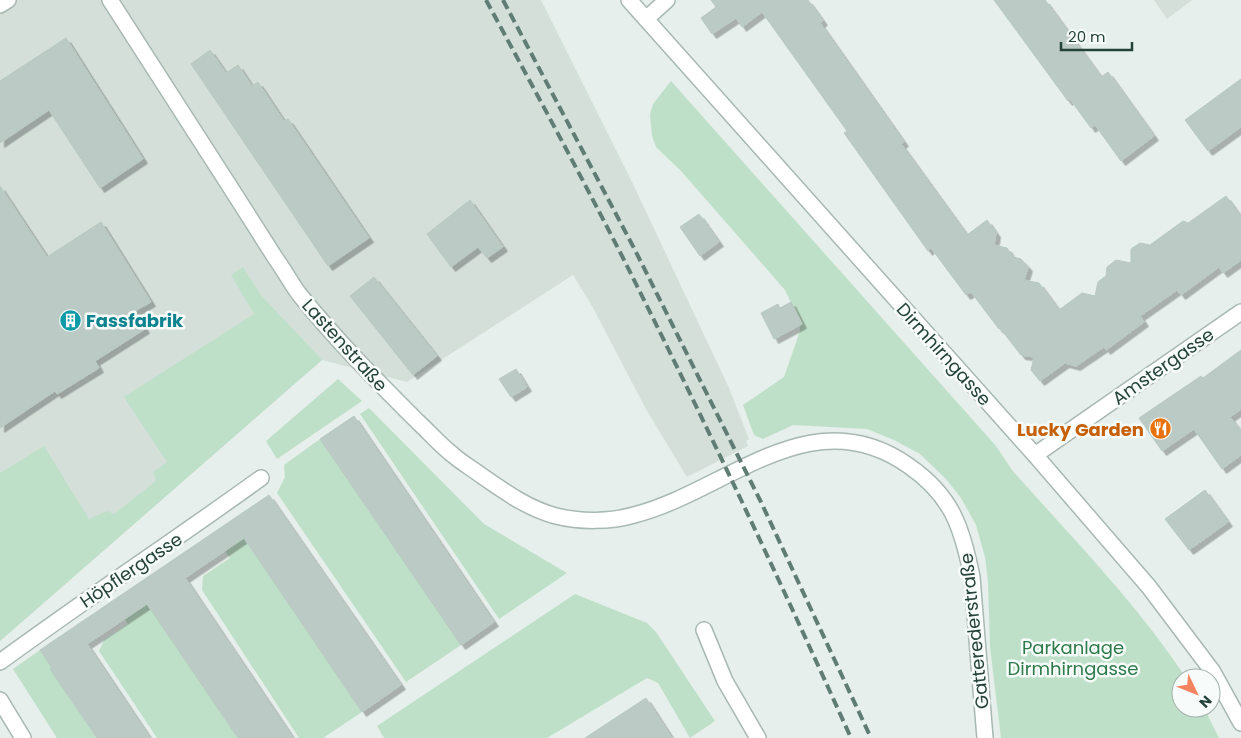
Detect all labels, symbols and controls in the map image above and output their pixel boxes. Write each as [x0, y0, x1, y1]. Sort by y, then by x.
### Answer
scale bar [1061, 20, 1132, 52]
text: 20 m [1068, 26, 1106, 47]
street label: Lastenstraße [297, 293, 393, 397]
street label: Dirmhirngasse [891, 297, 997, 411]
building icon: Fassfabrik [58, 308, 82, 332]
place label: Fassfabrik [86, 308, 184, 333]
street label: Amstergasse [1107, 322, 1219, 410]
place label: Lucky Garden [1017, 417, 1144, 442]
restaurant icon: Lucky Garden [1148, 417, 1172, 441]
street label: Höpflergasse [75, 526, 187, 614]
street label: Gatterederstraße [953, 552, 995, 710]
park label: Parkanlage Dirmhirngasse [1008, 635, 1138, 681]
north arrow [1171, 668, 1221, 718]
text: N [1195, 691, 1216, 713]

